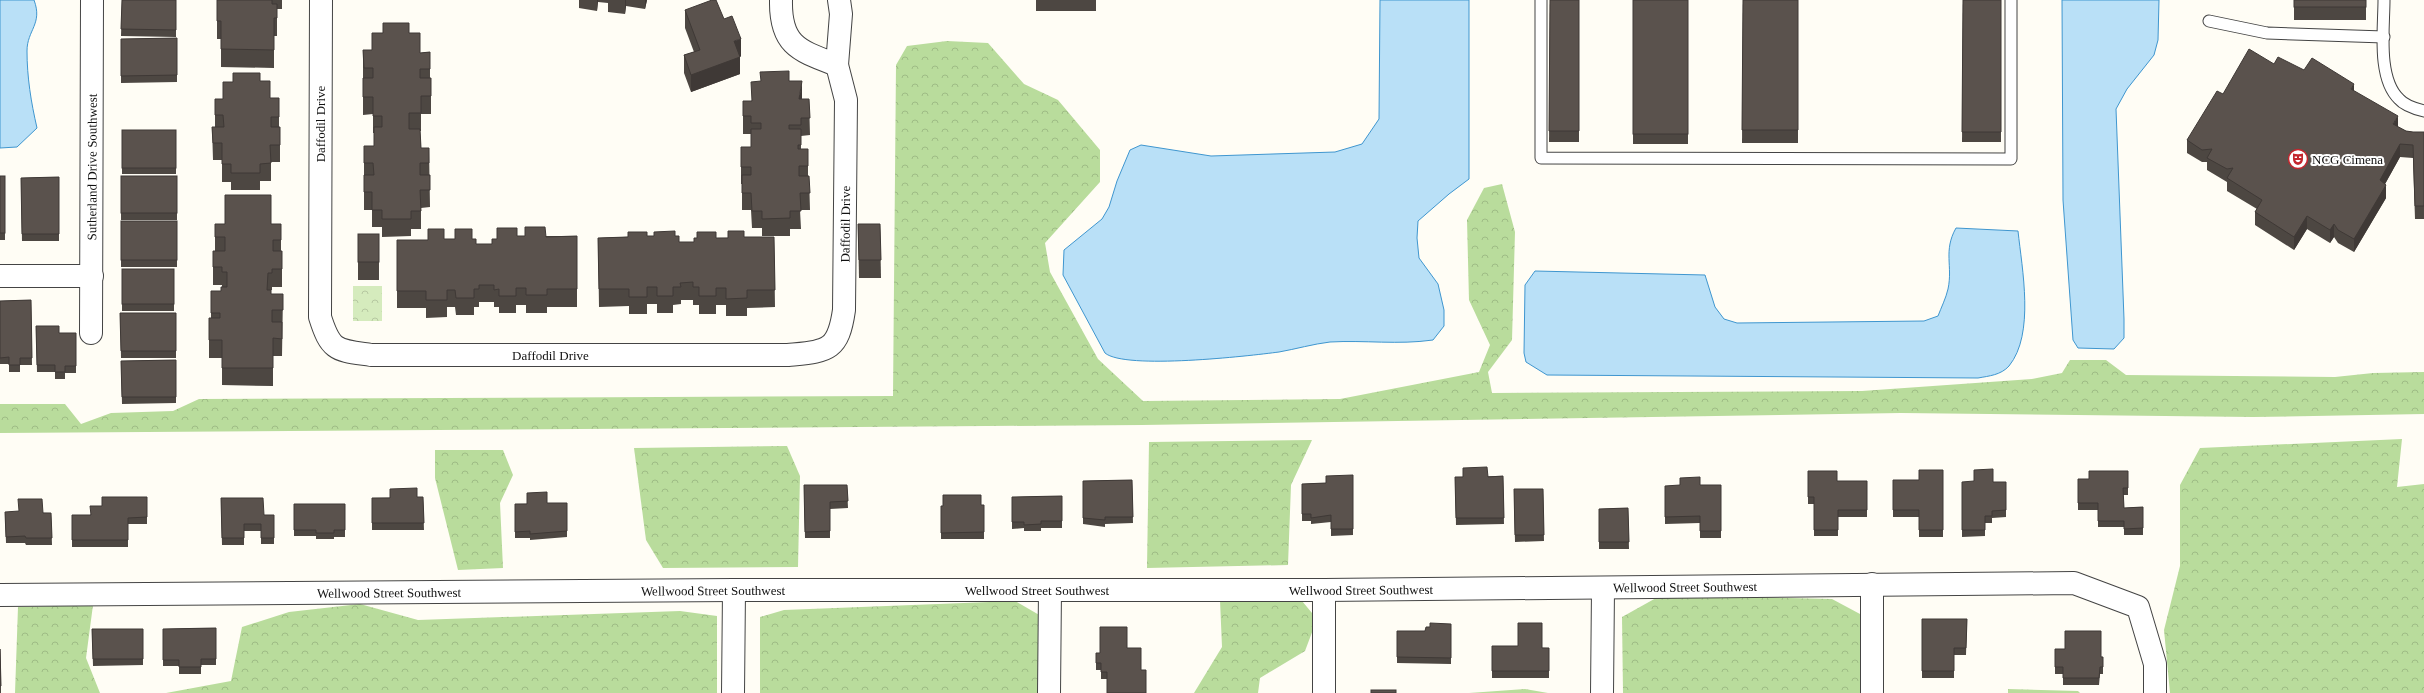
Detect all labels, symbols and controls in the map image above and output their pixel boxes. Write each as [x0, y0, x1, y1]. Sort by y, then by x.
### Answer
street label: Daffodil Drive [313, 85, 328, 162]
street label: Sutherland Drive Southwest [84, 93, 99, 240]
theatre icon: NCG Cimena [2287, 148, 2309, 170]
place label: NCG Cimena [2312, 152, 2383, 167]
street label: Daffodil Drive [837, 185, 853, 263]
street label: Daffodil Drive [512, 348, 589, 363]
street label: Wellwood Street Southwest [1613, 578, 1758, 595]
street label: Wellwood Street Southwest [1289, 581, 1434, 598]
street label: Wellwood Street Southwest [641, 583, 785, 598]
street label: Wellwood Street Southwest [965, 583, 1109, 598]
street label: Wellwood Street Southwest [317, 584, 462, 600]

